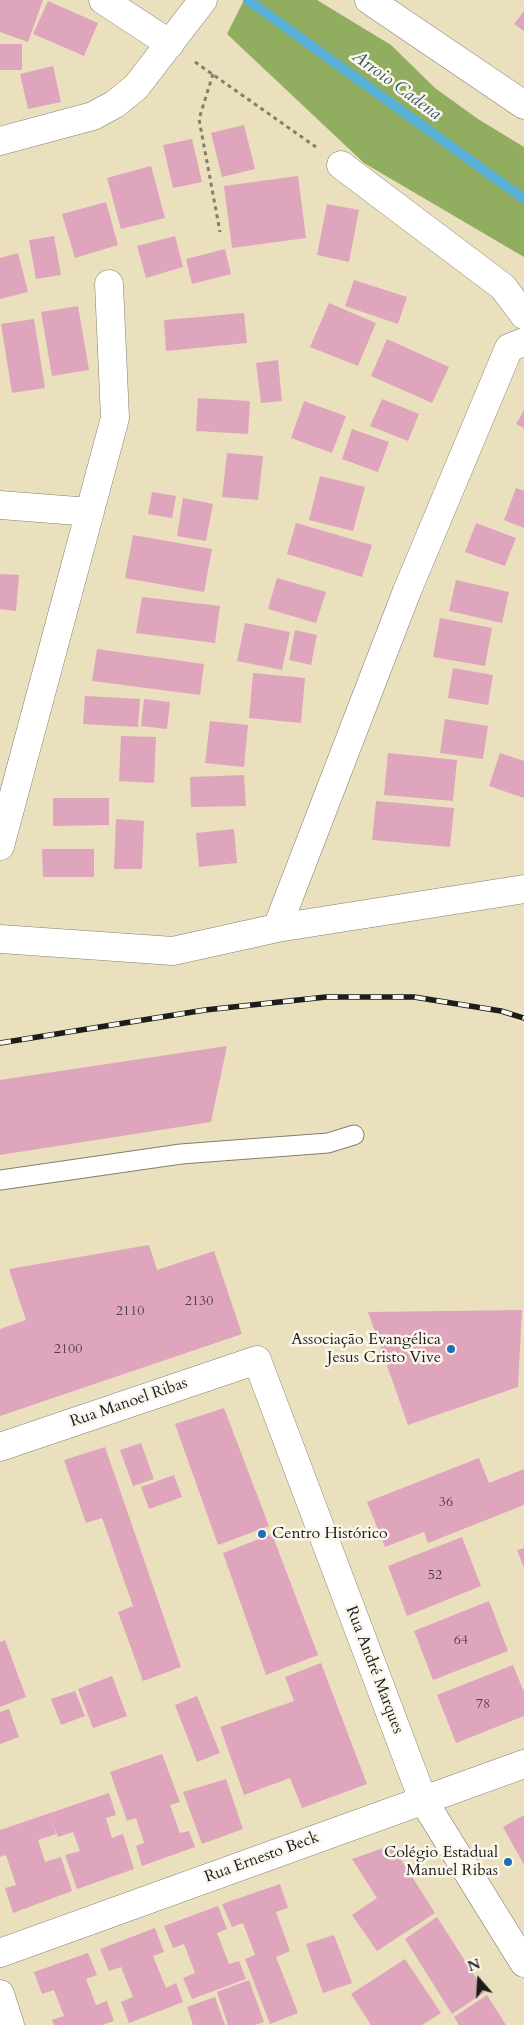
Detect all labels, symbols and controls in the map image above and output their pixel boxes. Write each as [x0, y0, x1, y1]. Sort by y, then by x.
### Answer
water label: Arroio Cadena [347, 46, 445, 126]
house number: 2130 [185, 1294, 213, 1310]
house number: 2110 [116, 1304, 144, 1320]
place label: Associação Evangélica Jesus Cristo Vive [291, 1330, 441, 1368]
house number: 2100 [54, 1342, 82, 1358]
marker: Associação Evangélica Jesus Cristo Vive [445, 1343, 457, 1355]
street label: Rua Manoel Ribas [68, 1374, 190, 1432]
house number: 36 [439, 1495, 453, 1511]
place label: Centro Histórico [272, 1524, 388, 1544]
marker: Centro Histórico [256, 1528, 268, 1540]
house number: 52 [428, 1568, 442, 1584]
street label: Rua André Marques [341, 1603, 407, 1737]
house number: 64 [454, 1633, 468, 1649]
house number: 78 [476, 1697, 490, 1713]
street label: Rua Ernesto Beck [202, 1828, 322, 1888]
place label: Colégio Estadual Manuel Ribas [384, 1843, 498, 1881]
marker: Colégio Estadual Manuel Ribas [502, 1856, 514, 1868]
text: N [465, 1954, 483, 1976]
north arrow [454, 1955, 504, 2005]

